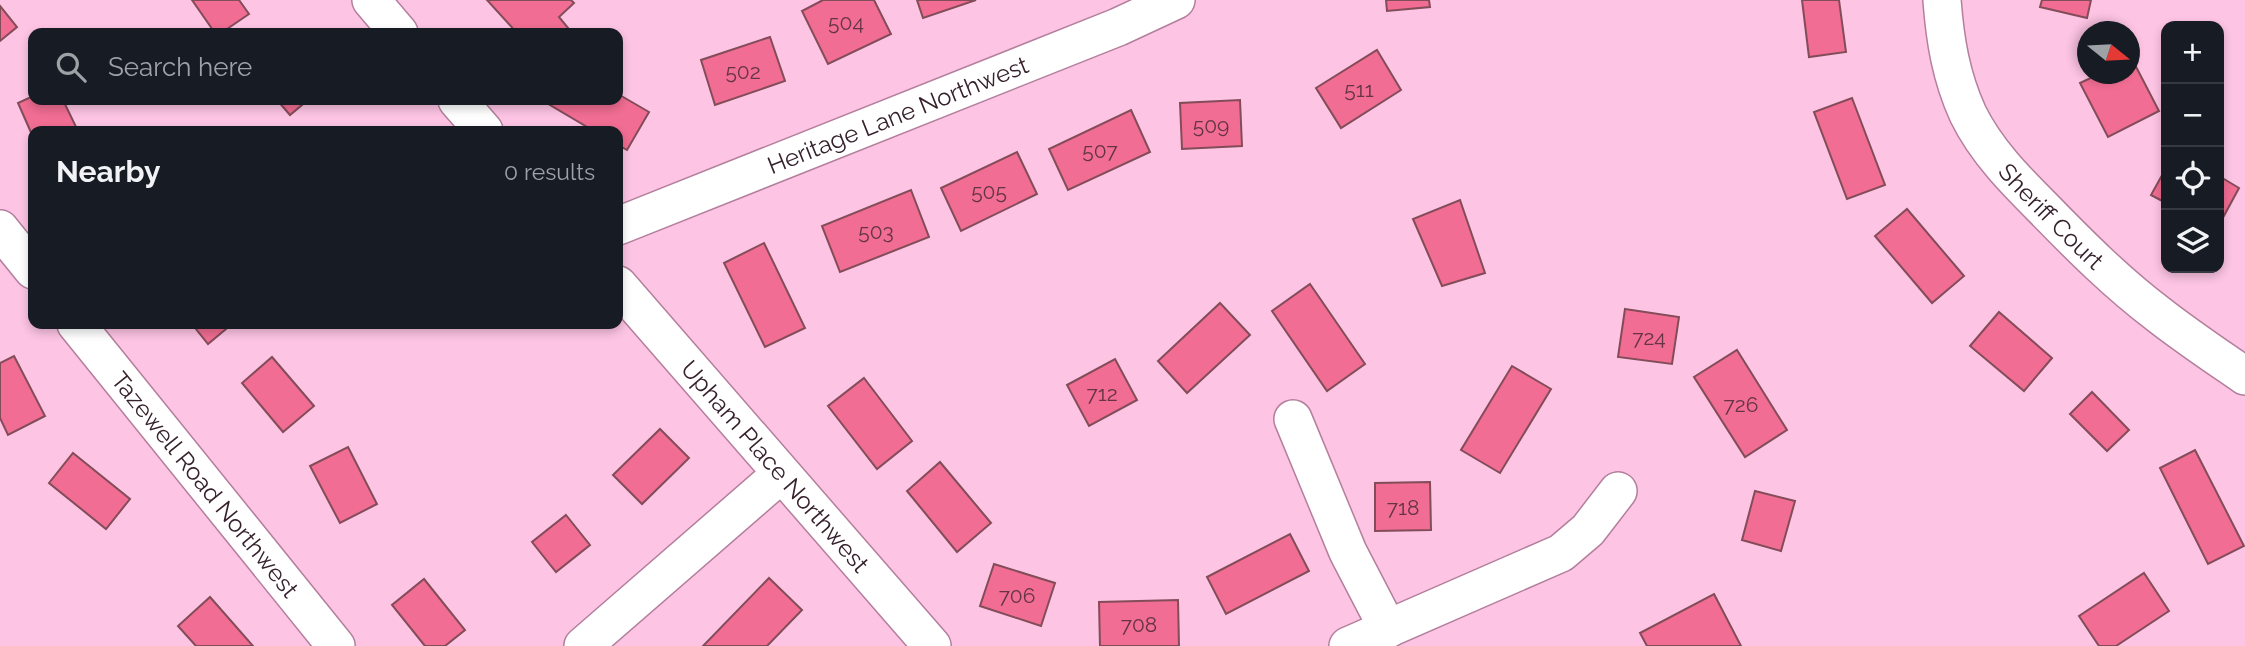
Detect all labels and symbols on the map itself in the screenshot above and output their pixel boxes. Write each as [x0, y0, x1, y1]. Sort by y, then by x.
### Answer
house number: 504 [828, 10, 864, 35]
north arrow [2077, 21, 2140, 84]
street label: Heritage Lane Northwest [763, 50, 1032, 180]
house number: 502 [725, 59, 761, 84]
house number: 511 [1344, 77, 1374, 102]
house number: 509 [1193, 113, 1229, 138]
house number: 507 [1082, 138, 1118, 163]
street label: Sheriff Court [1993, 157, 2110, 275]
house number: 505 [971, 179, 1007, 204]
house number: 503 [858, 219, 894, 244]
house number: 724 [1632, 325, 1666, 350]
street label: Upham Place Northwest [675, 354, 876, 578]
street label: Tazewell Road Northwest [106, 366, 305, 603]
house number: 712 [1086, 381, 1118, 406]
house number: 726 [1724, 392, 1758, 417]
house number: 718 [1387, 495, 1419, 520]
house number: 706 [999, 583, 1035, 608]
house number: 708 [1121, 612, 1157, 637]

